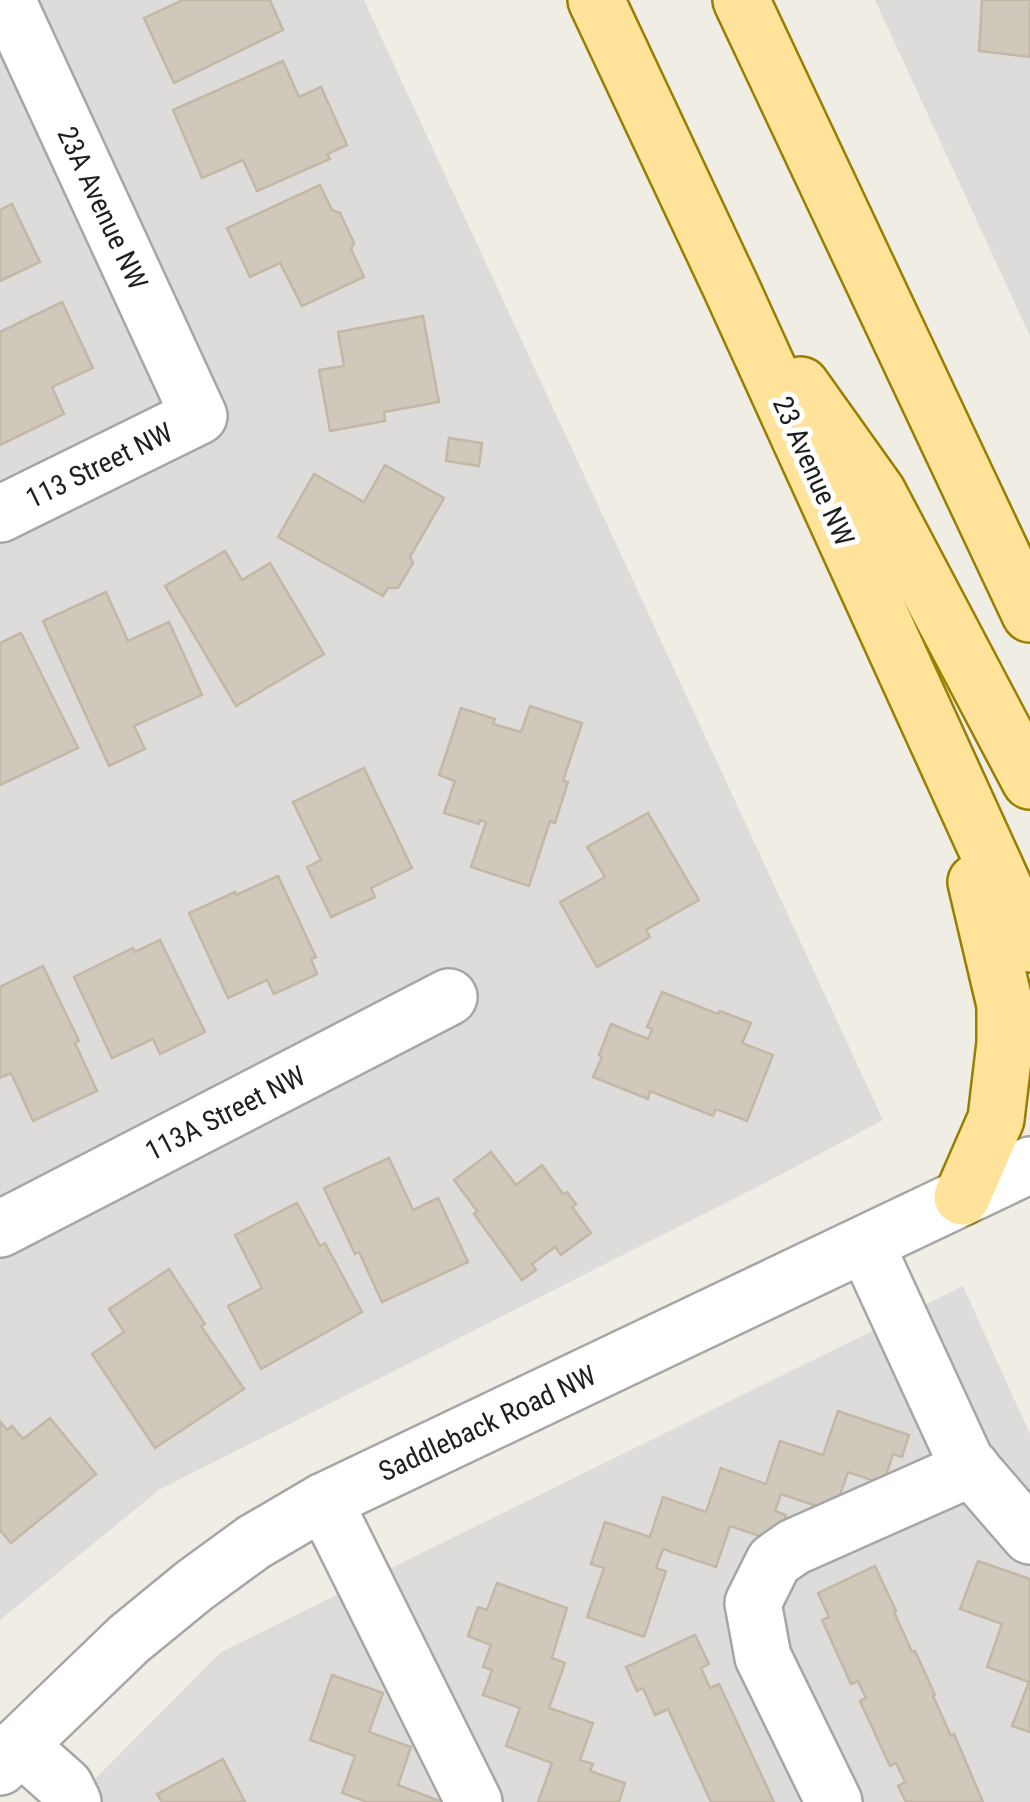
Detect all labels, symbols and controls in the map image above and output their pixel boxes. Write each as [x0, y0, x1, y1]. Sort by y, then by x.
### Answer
street label: 23A Avenue NW [50, 122, 155, 295]
street label: 23 Avenue NW [766, 392, 861, 551]
street label: 113 Street NW [21, 416, 178, 515]
street label: 113A Street NW [140, 1059, 311, 1168]
street label: Saddleback Road NW [373, 1359, 601, 1488]

